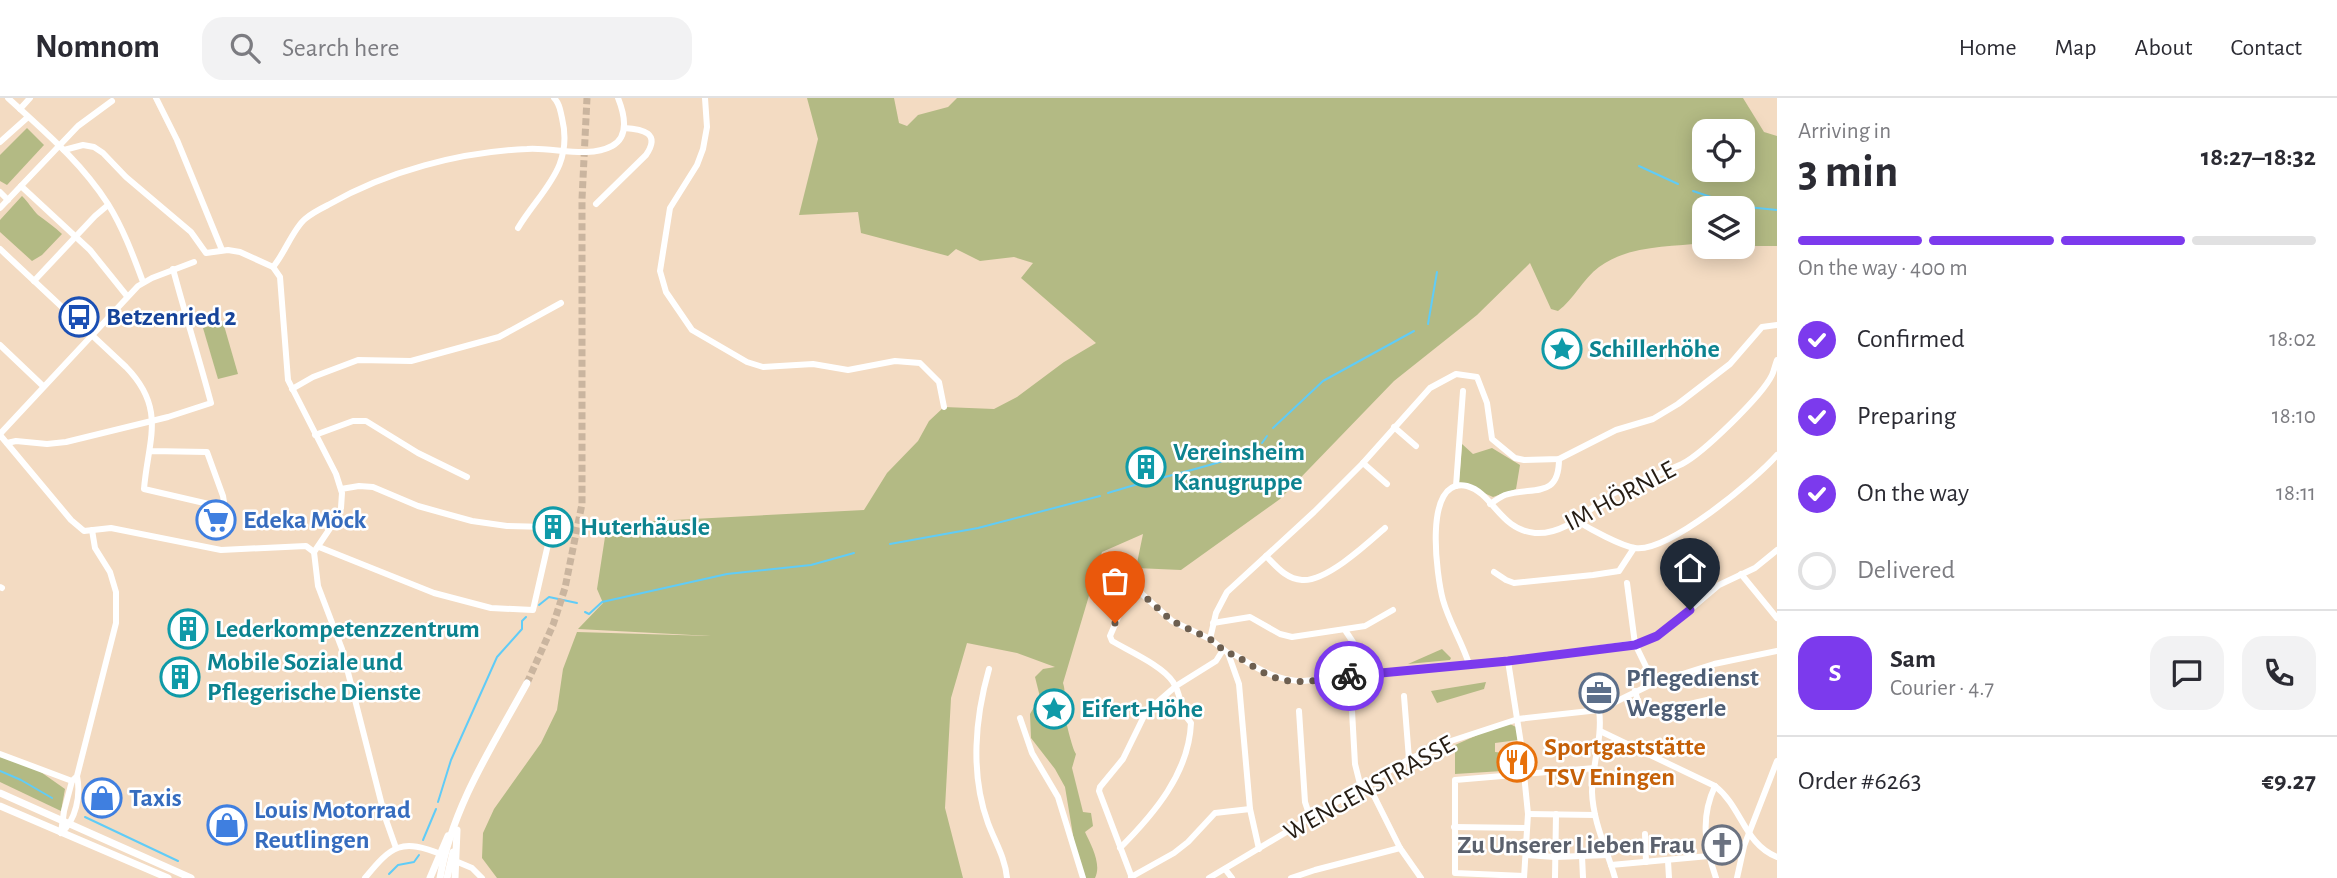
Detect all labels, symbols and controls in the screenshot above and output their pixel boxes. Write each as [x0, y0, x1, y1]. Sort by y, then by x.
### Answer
search box [202, 17, 692, 80]
icon: search [226, 29, 264, 67]
text: Nomnom [35, 31, 160, 64]
text: Search here [282, 35, 400, 61]
text: Home [1959, 36, 2017, 60]
text: Map [2055, 36, 2097, 60]
text: About [2135, 36, 2192, 60]
text: Contact [2230, 36, 2302, 60]
map controls [1692, 119, 1755, 259]
button: locate [1692, 119, 1755, 182]
text: Arriving in [1798, 120, 1891, 143]
text: 18:27–18:32 [2201, 144, 2316, 170]
text: 3 min [1798, 149, 1898, 195]
button: layers [1692, 196, 1755, 259]
text: On the way · 400 m [1798, 257, 1968, 280]
bus stop icon: Betzenried 2 [58, 296, 100, 338]
place label: Betzenried 2 [106, 304, 237, 330]
icon: check [1798, 321, 1836, 359]
text: Confirmed [1857, 326, 1965, 352]
place icon: Schillerhöhe [1541, 328, 1583, 370]
text: 18:02 [2269, 328, 2316, 351]
place label: Schillerhöhe [1589, 336, 1720, 362]
icon: check [1798, 398, 1836, 436]
text: Preparing [1857, 403, 1956, 429]
text: 18:10 [2272, 405, 2316, 428]
place label: Vereinsheim Kanugruppe [1173, 439, 1305, 495]
building icon: Vereinsheim Kanugruppe [1125, 446, 1167, 488]
street label: IM HÖRNLE [1560, 455, 1680, 536]
icon: check [1798, 475, 1836, 513]
text: On the way [1857, 480, 1969, 506]
text: 18:11 [2276, 482, 2316, 505]
supermarket icon: Edeka Möck [195, 499, 237, 541]
building icon: Huterhäusle [532, 506, 574, 548]
place label: Edeka Möck [243, 507, 367, 533]
place label: Huterhäusle [580, 514, 710, 540]
pin [1660, 538, 1720, 610]
icon: home [1671, 549, 1709, 587]
pin [1085, 551, 1145, 623]
text: Delivered [1857, 557, 1955, 583]
icon: bag [1096, 562, 1134, 600]
building icon: Lederkompetenzzentrum [167, 608, 209, 650]
place label: Lederkompetenzzentrum [215, 616, 480, 642]
button: chat [2150, 636, 2224, 710]
button: phone [2242, 636, 2316, 710]
courier [1314, 641, 1384, 711]
text: Sam [1890, 646, 1936, 672]
place label: Mobile Soziale und Pflegerische Dienste [207, 649, 421, 705]
building icon: Mobile Soziale und Pflegerische Dienste [159, 656, 201, 698]
icon: bike [1330, 657, 1368, 695]
text: S [1829, 660, 1841, 686]
place label: Pflegedienst Weggerle [1626, 665, 1759, 721]
office icon: Pflegedienst Weggerle [1578, 672, 1620, 714]
text: Courier · 4.7 [1890, 677, 1994, 700]
place icon: Eifert-Höhe [1033, 688, 1075, 730]
place label: Eifert-Höhe [1081, 696, 1203, 722]
street label: WENGENSTRASSE [1280, 731, 1458, 845]
place label: Sportgaststätte TSV Eningen [1544, 734, 1706, 790]
restaurant icon: Sportgaststätte TSV Eningen [1496, 741, 1538, 783]
text: Order #6263 [1798, 768, 1921, 794]
text: €9.27 [2262, 768, 2316, 794]
shop icon: Taxis [81, 777, 123, 819]
place label: Taxis [129, 785, 182, 811]
place label: Louis Motorrad Reutlingen [254, 797, 411, 853]
shop icon: Louis Motorrad Reutlingen [206, 804, 248, 846]
church icon: Zu Unserer Lieben Frau [1701, 824, 1743, 866]
place label: Zu Unserer Lieben Frau [1457, 832, 1695, 858]

